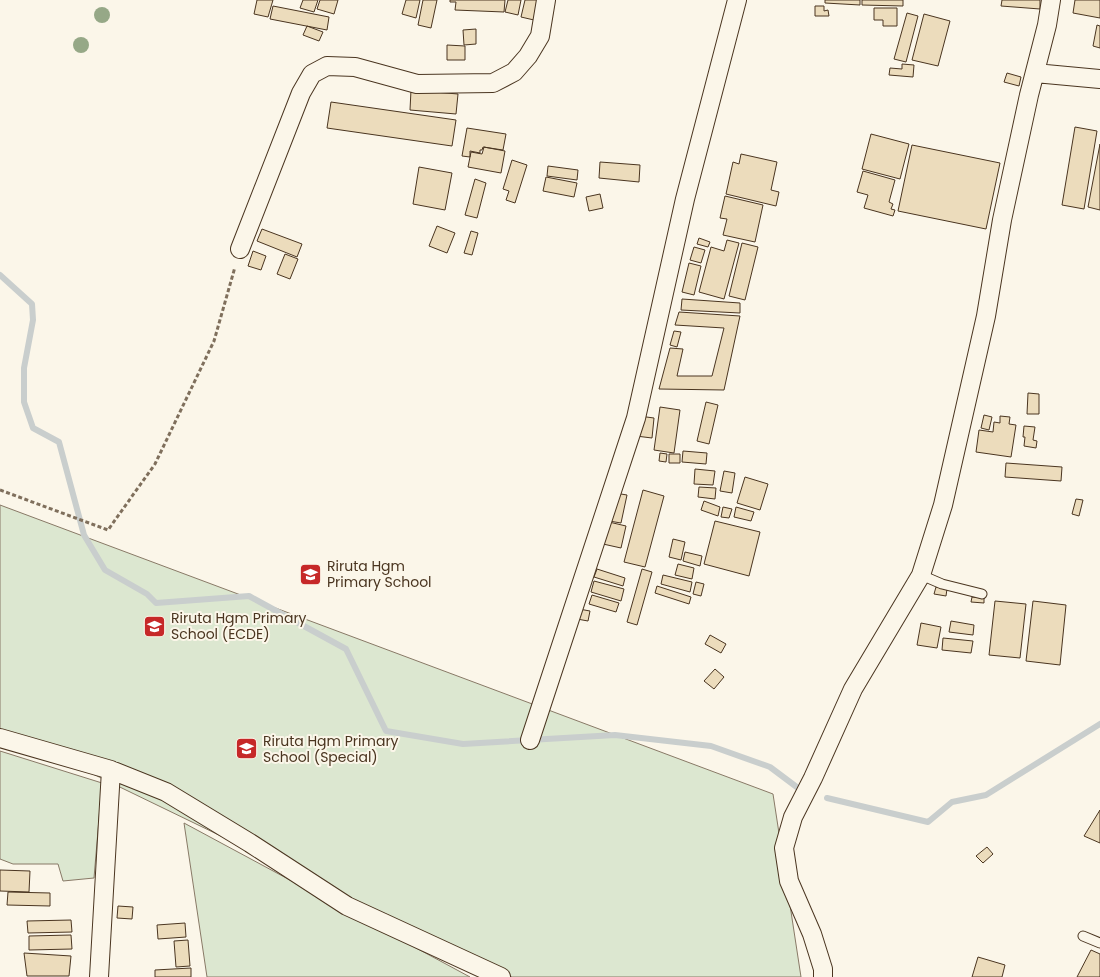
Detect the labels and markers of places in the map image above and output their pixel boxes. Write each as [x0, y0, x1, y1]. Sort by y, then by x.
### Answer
place label: Riruta Hgm Primary School [327, 556, 432, 592]
school or university icon: Riruta Hgm Primary School [299, 562, 323, 586]
place label: Riruta Hgm Primary School (ECDE) [171, 608, 307, 644]
school or university icon: Riruta Hgm Primary School (ECDE) [143, 614, 167, 638]
place label: Riruta Hgm Primary School (Special) [263, 731, 399, 767]
school or university icon: Riruta Hgm Primary School (Special) [235, 737, 259, 761]

